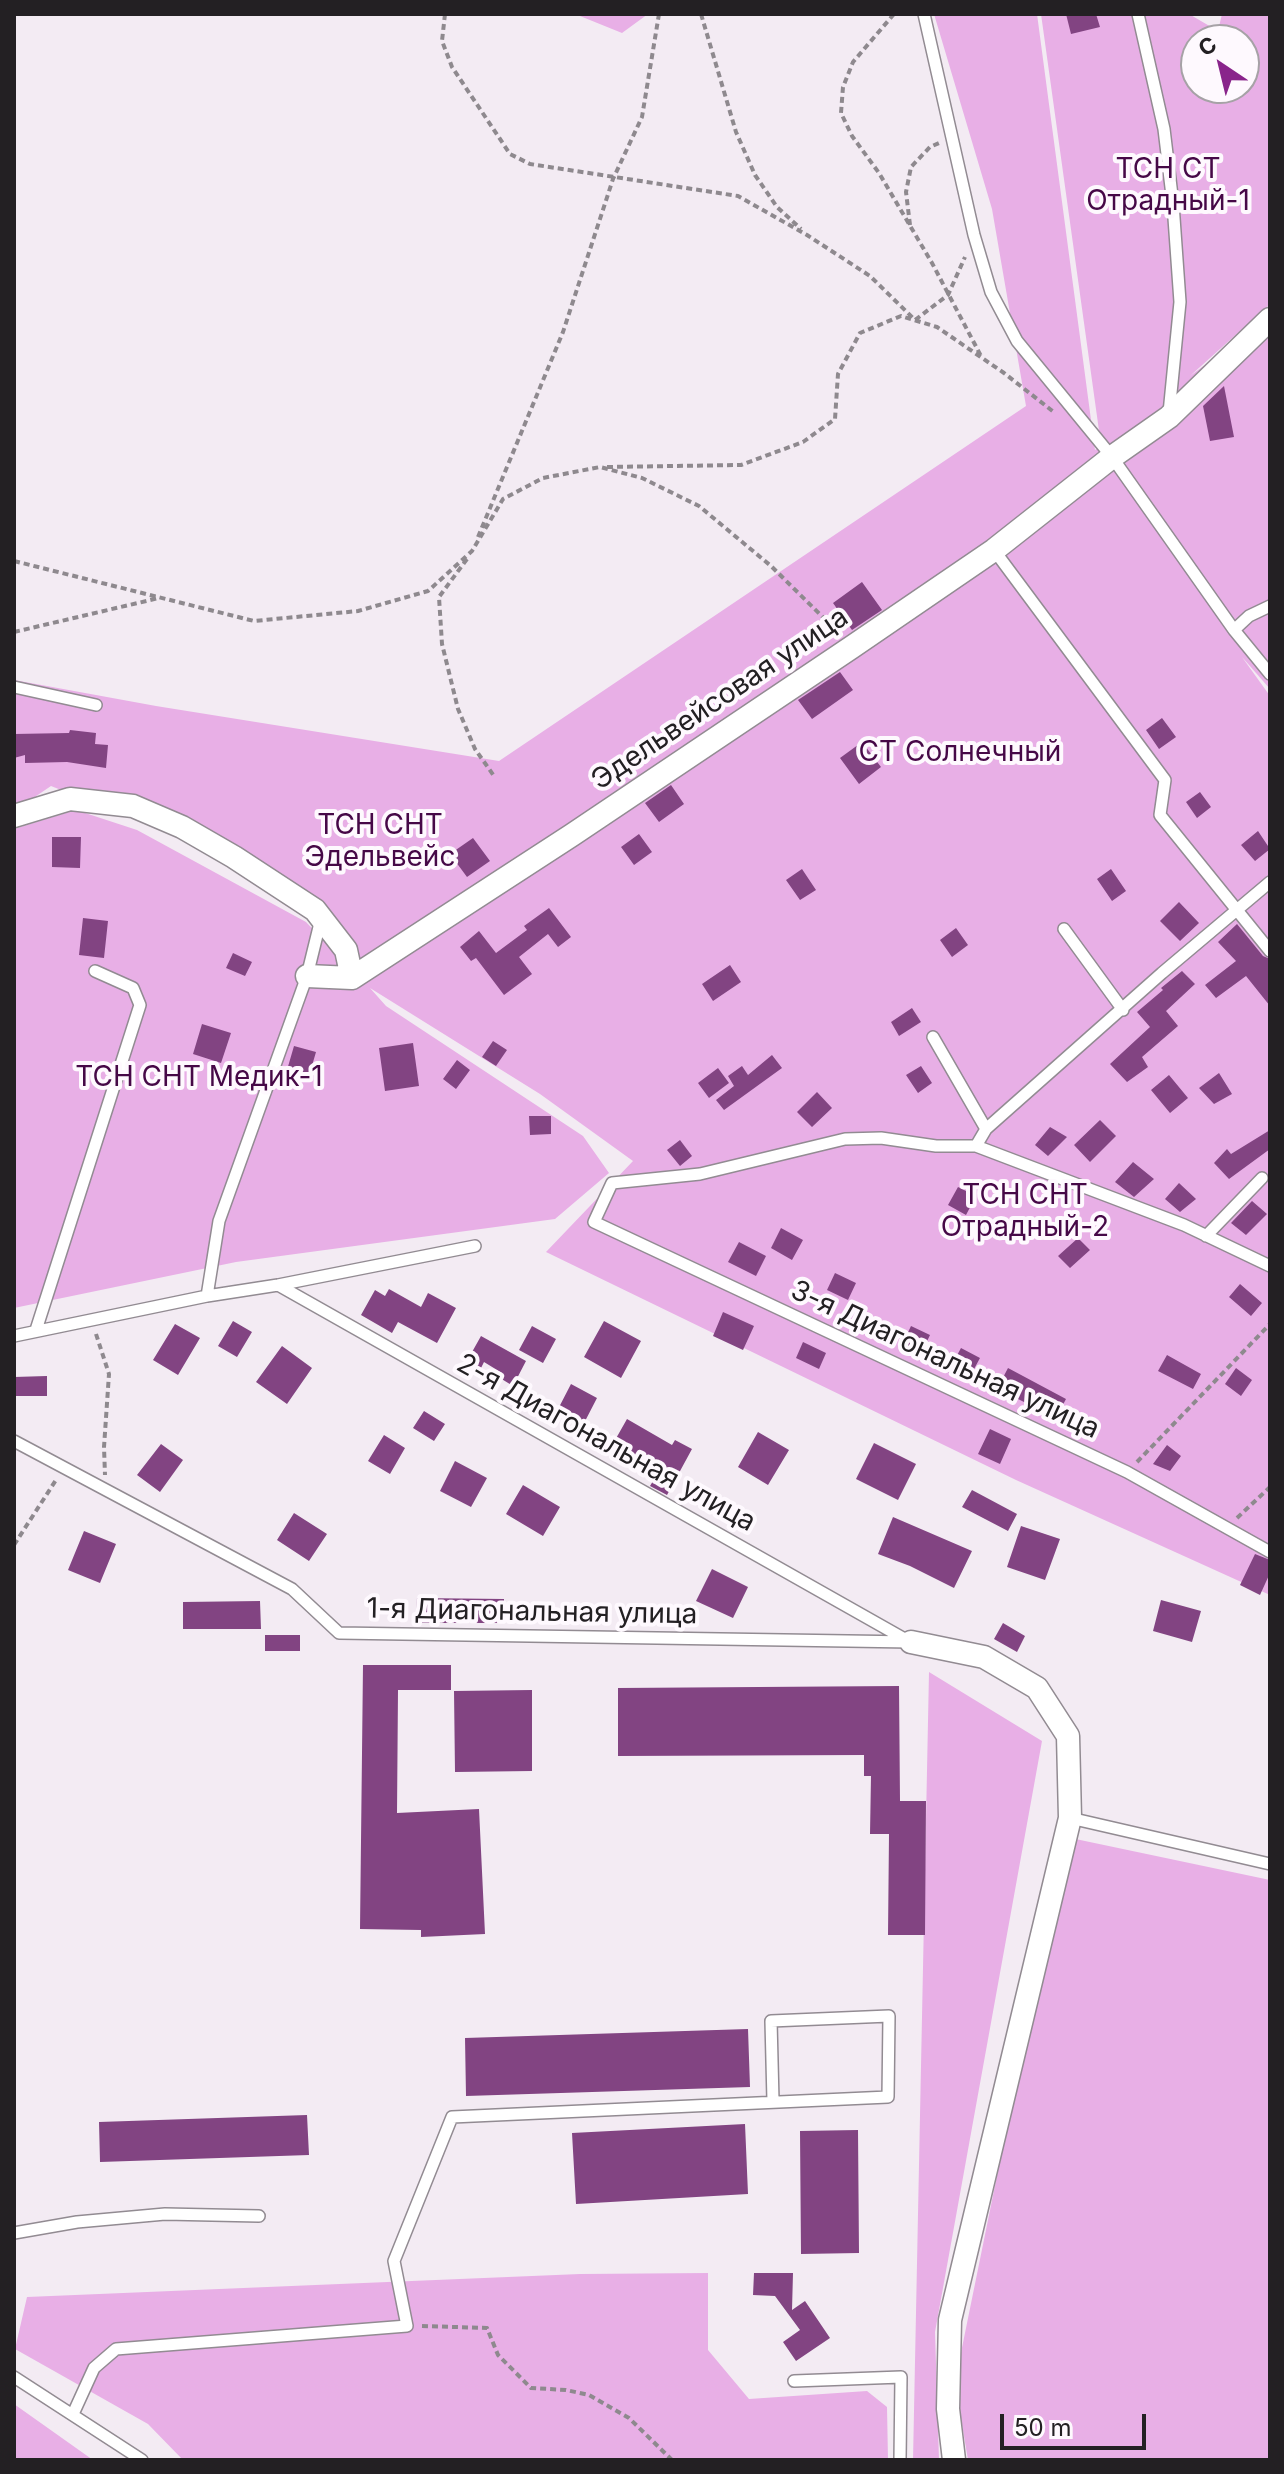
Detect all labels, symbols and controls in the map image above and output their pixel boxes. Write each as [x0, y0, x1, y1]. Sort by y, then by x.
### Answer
north arrow [1180, 24, 1260, 104]
text: С [1193, 31, 1222, 61]
park label: ТСН СТ Отрадный-1 [1086, 153, 1250, 219]
street label: Эдельвейсовая улица [585, 601, 855, 797]
park label: СТ Солнечный [859, 736, 1061, 770]
park label: ТСН СНТ Эдельвейс [305, 809, 455, 875]
park label: ТСН СНТ Медик-1 [75, 1061, 323, 1095]
park label: ТСН СНТ Отрадный-2 [941, 1179, 1109, 1245]
street label: 3-я Диагональная улица [785, 1274, 1105, 1446]
street label: 2-я Диагональная улица [451, 1347, 761, 1539]
street label: 1-я Диагональная улица [366, 1592, 698, 1632]
scale bar [1004, 2398, 1150, 2448]
text: 50 m [1014, 2413, 1072, 2442]

